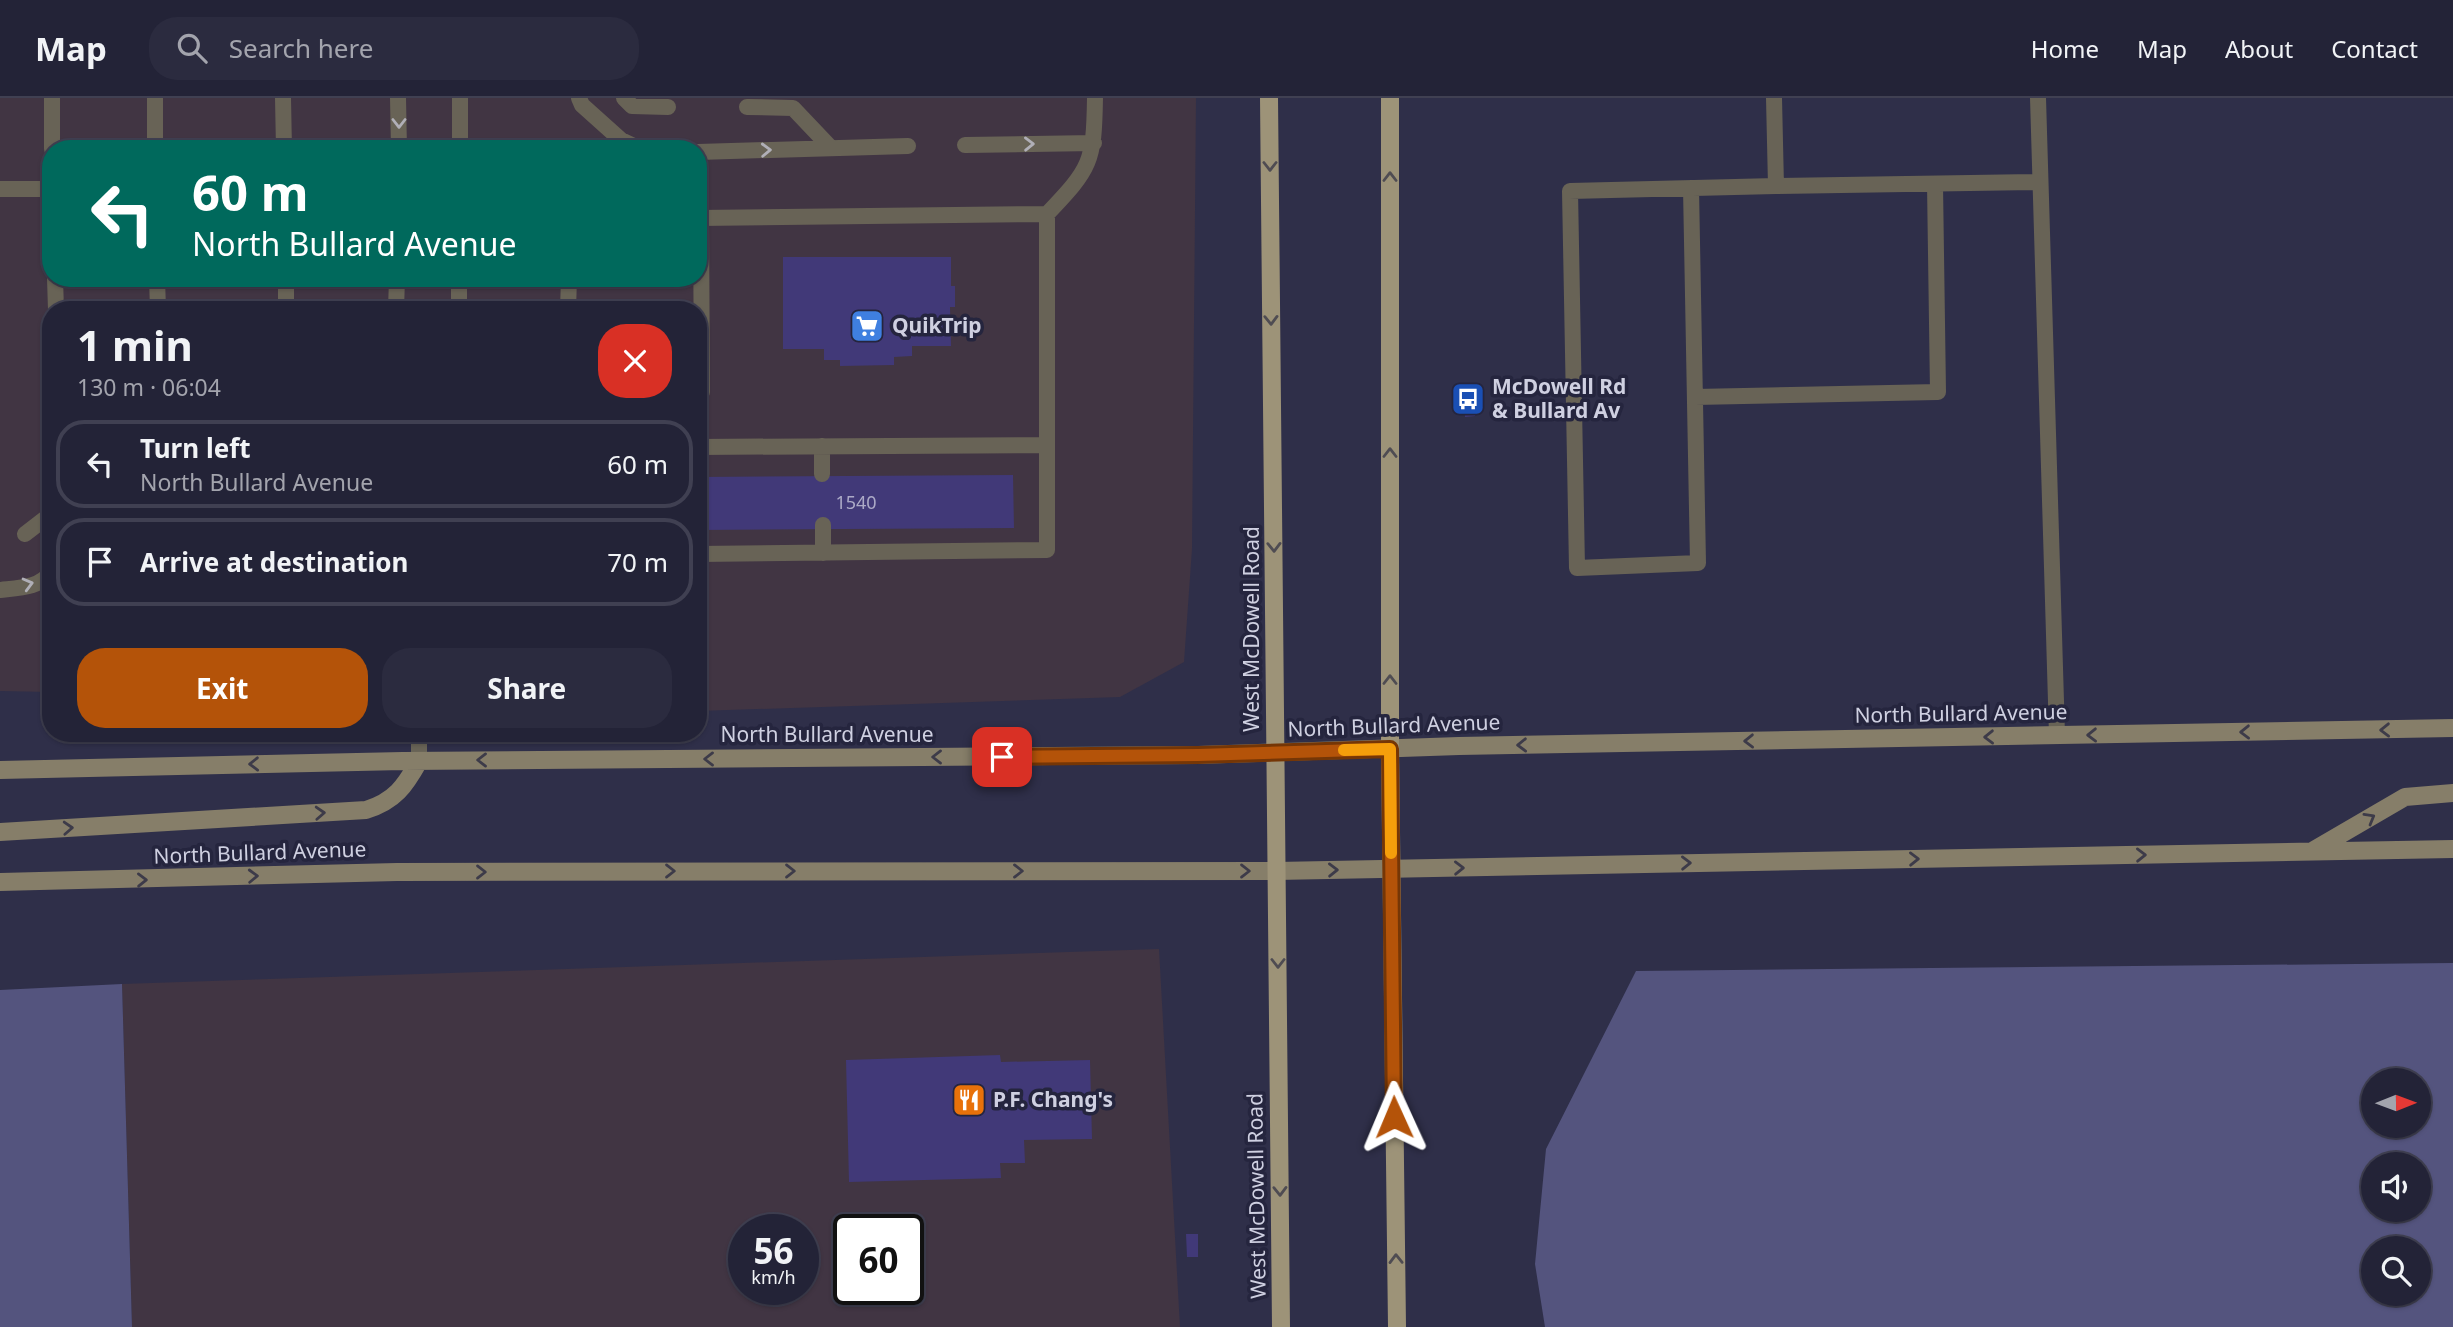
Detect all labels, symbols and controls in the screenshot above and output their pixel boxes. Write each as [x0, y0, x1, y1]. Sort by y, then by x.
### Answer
search box [149, 17, 639, 80]
text: Map [35, 26, 107, 71]
icon: search [173, 29, 211, 67]
text: Search here [229, 30, 373, 66]
text: Home [2031, 32, 2099, 65]
text: Map [2137, 32, 2187, 65]
text: About [2225, 32, 2293, 65]
text: Contact [2331, 32, 2418, 65]
one-way arrow [391, 118, 406, 129]
one-way arrow [1025, 136, 1035, 152]
one-way arrow [762, 142, 772, 158]
text: 60 m [192, 159, 309, 225]
one-way arrow [1262, 161, 1278, 172]
icon: left [77, 168, 168, 259]
one-way arrow [1382, 171, 1398, 182]
text: North Bullard Avenue [192, 222, 517, 265]
supermarket icon: QuikTrip [848, 307, 886, 345]
place label: QuikTrip [892, 311, 982, 339]
one-way arrow [1263, 315, 1279, 326]
text: 1 min [77, 316, 193, 373]
button: close [598, 324, 672, 398]
text: 130 m · 06:04 [77, 371, 221, 403]
place label: McDowell Rd & Bullard Av [1492, 372, 1626, 424]
bus stop icon: McDowell Rd & Bullard Av [1449, 380, 1487, 418]
text: Turn left [140, 430, 251, 466]
icon: left [81, 445, 119, 483]
text: 60 m [607, 446, 668, 482]
one-way arrow [1382, 447, 1398, 458]
text: North Bullard Avenue [140, 466, 373, 498]
house number: 1540 [835, 490, 877, 514]
street label: West McDowell Road [1237, 526, 1265, 732]
one-way arrow [1267, 542, 1282, 553]
icon: arrive [81, 543, 119, 581]
text: Arrive at destination [140, 544, 409, 580]
text: 70 m [607, 544, 668, 580]
one-way arrow [21, 578, 33, 593]
button: Exit [77, 648, 368, 728]
button: Share [382, 648, 672, 728]
one-way arrow [1382, 675, 1398, 685]
street label: North Bullard Avenue [1854, 697, 2068, 729]
street label: North Bullard Avenue [1287, 707, 1501, 743]
street label: North Bullard Avenue [721, 720, 933, 748]
one-way arrow [2379, 722, 2390, 737]
one-way arrow [2239, 724, 2249, 740]
pin [972, 727, 1032, 787]
one-way arrow [2086, 727, 2097, 743]
one-way arrow [1983, 729, 1994, 744]
one-way arrow [1744, 733, 1754, 749]
one-way arrow [1516, 737, 1527, 753]
icon: arrive [983, 738, 1021, 776]
one-way arrow [931, 749, 942, 765]
one-way arrow [704, 751, 714, 767]
one-way arrow [476, 753, 487, 768]
one-way arrow [249, 756, 259, 772]
one-way arrow [314, 805, 325, 820]
one-way arrow [2362, 813, 2375, 826]
one-way arrow [63, 821, 74, 836]
street label: North Bullard Avenue [153, 834, 367, 870]
one-way arrow [2137, 847, 2147, 863]
one-way arrow [1909, 852, 1920, 867]
one-way arrow [1681, 856, 1692, 871]
one-way arrow [1454, 860, 1465, 875]
one-way arrow [1329, 862, 1339, 878]
one-way arrow [665, 863, 676, 879]
one-way arrow [785, 863, 796, 879]
one-way arrow [1013, 863, 1023, 879]
one-way arrow [1240, 863, 1251, 878]
one-way arrow [476, 864, 487, 879]
one-way arrow [248, 869, 259, 884]
one-way arrow [136, 872, 147, 887]
one-way arrow [1270, 959, 1286, 969]
north arrow [2361, 1068, 2431, 1138]
map controls [2361, 1068, 2431, 1306]
position arrow [1357, 1080, 1431, 1154]
restaurant icon: P.F. Chang's [950, 1081, 988, 1119]
place label: P.F. Chang's [993, 1085, 1113, 1113]
street label: West McDowell Road [1240, 1093, 1272, 1299]
button: sound [2361, 1152, 2431, 1222]
one-way arrow [1272, 1186, 1288, 1197]
speed limit sign: 60 [833, 1214, 924, 1305]
text: 56 [753, 1227, 794, 1274]
button: search [2361, 1236, 2431, 1306]
one-way arrow [1389, 1253, 1404, 1264]
text: km/h [751, 1265, 796, 1289]

